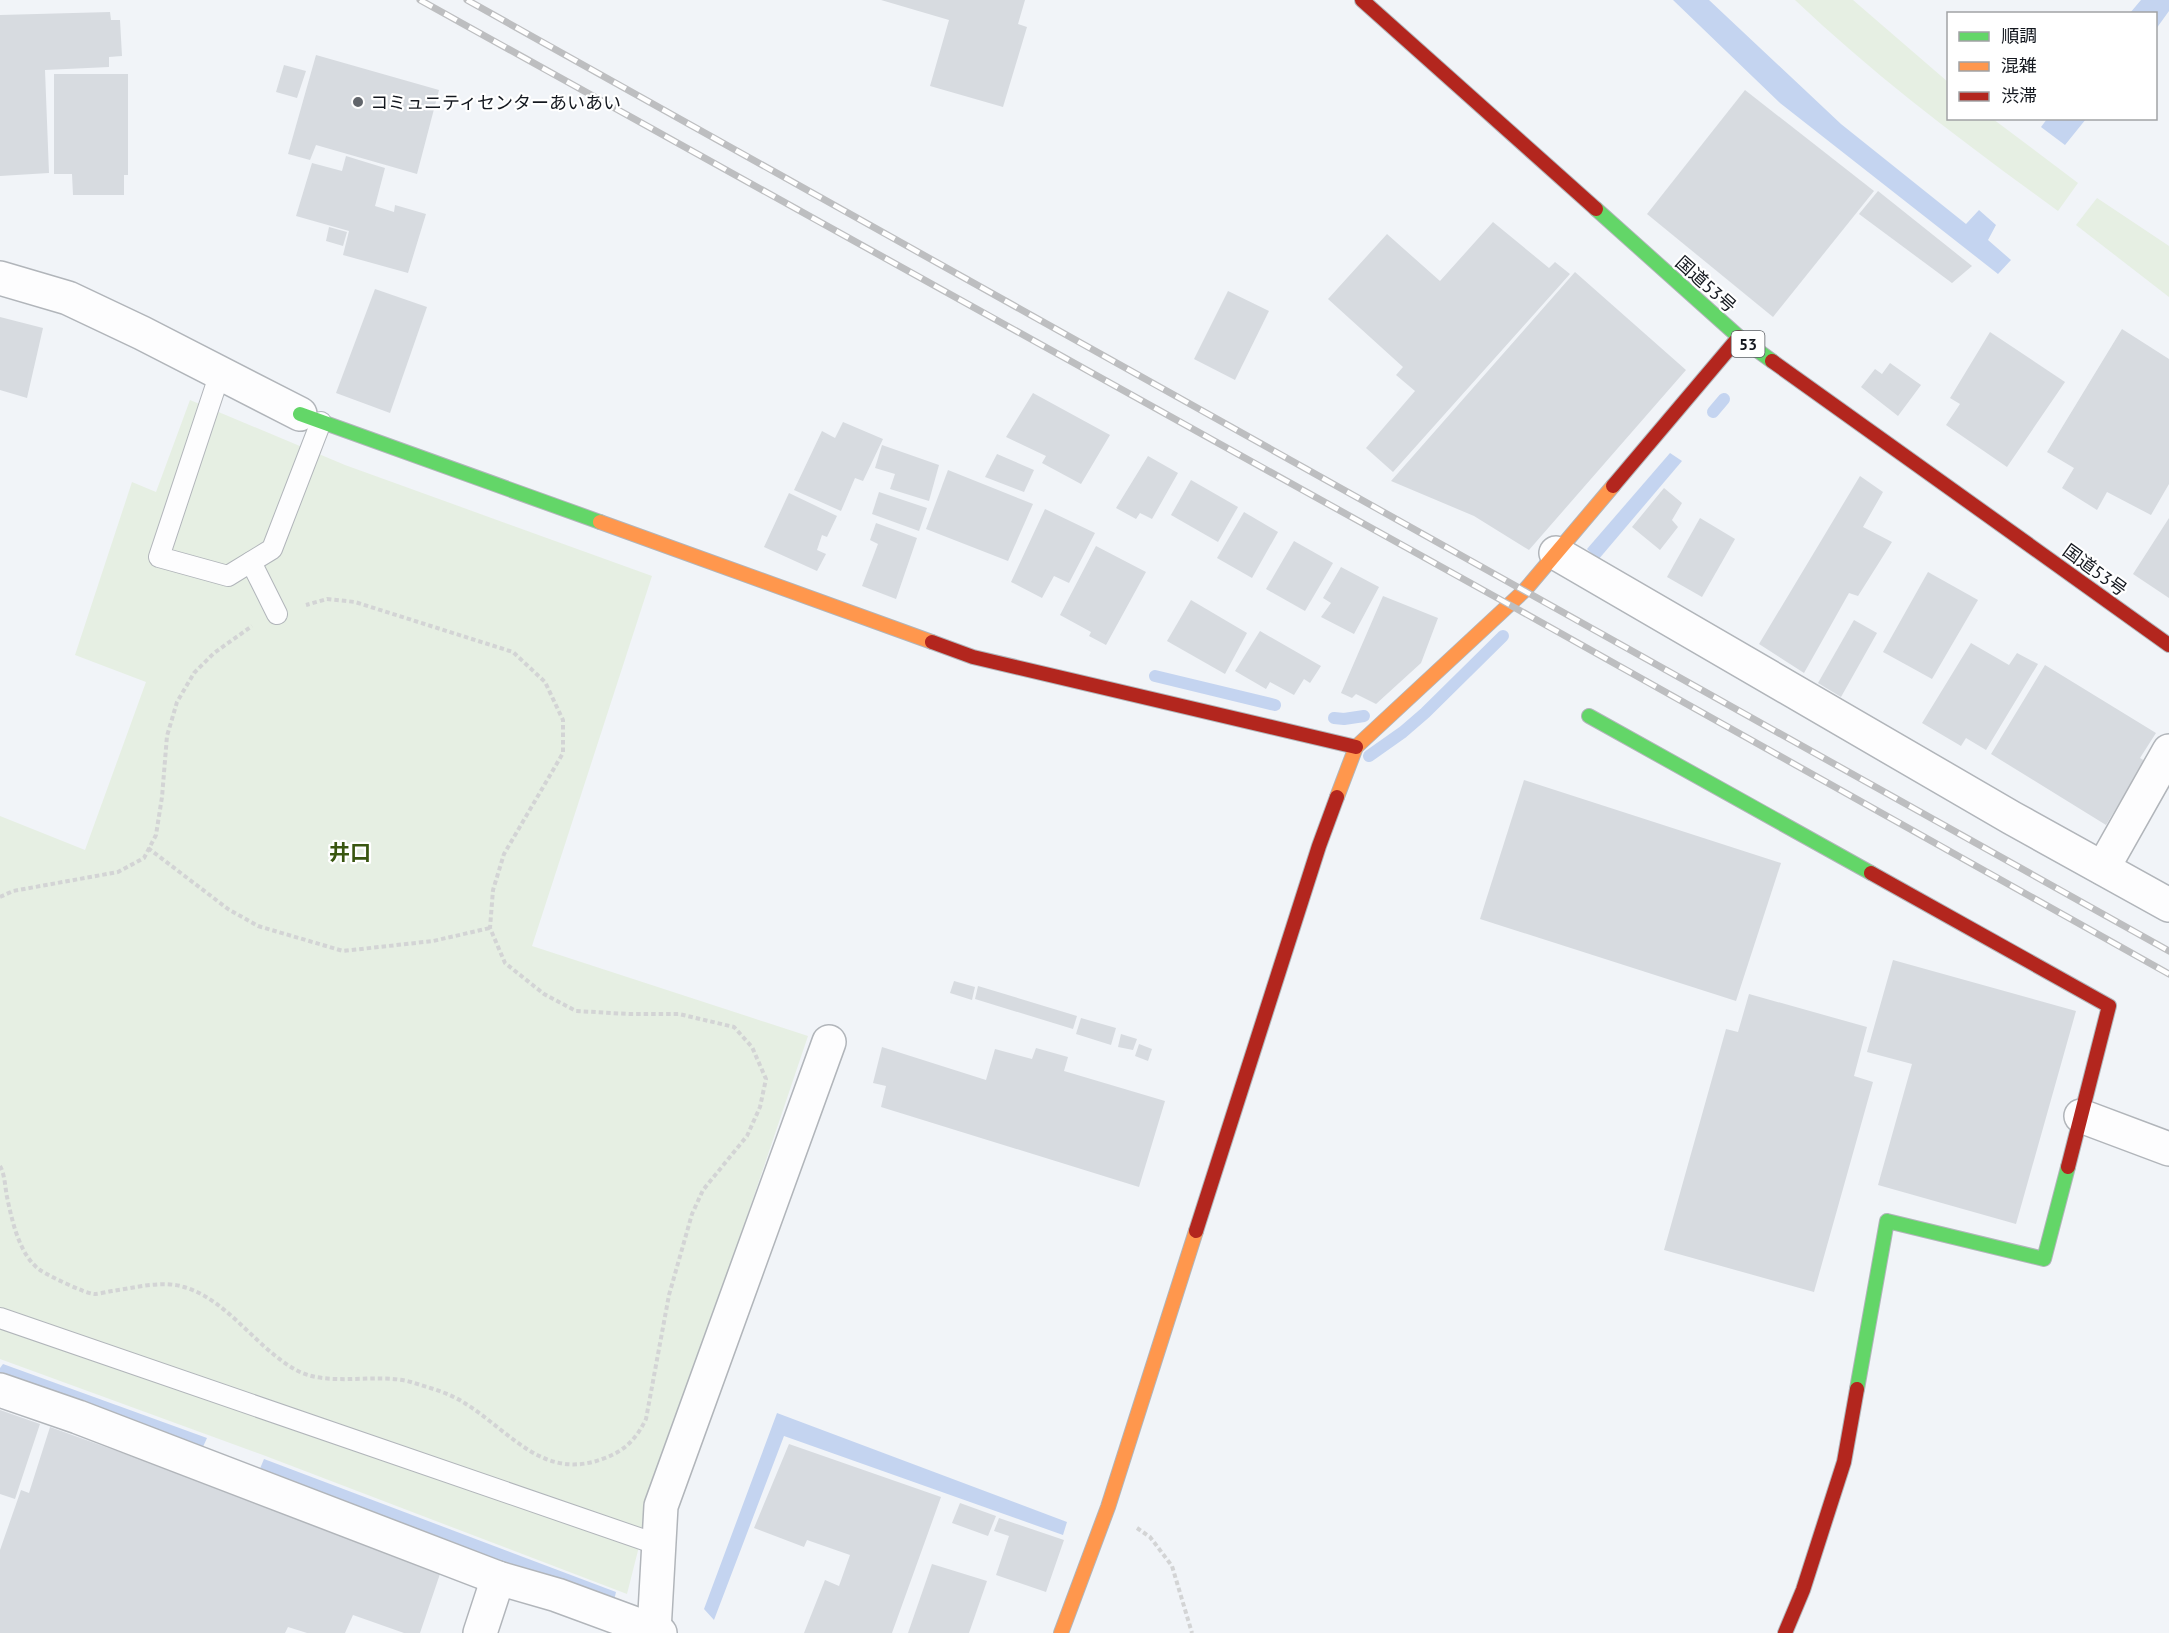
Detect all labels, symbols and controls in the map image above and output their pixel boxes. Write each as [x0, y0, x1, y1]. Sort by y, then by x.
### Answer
legend [1947, 12, 2157, 120]
text: 順調 [2001, 24, 2037, 47]
text: 混雑 [2001, 54, 2037, 77]
text: 渋滞 [2001, 84, 2037, 107]
place label: コミュニティセンターあいあい [370, 91, 621, 114]
marker: コミュニティセンターあいあい [351, 95, 365, 109]
street label: 国道53号 [1671, 251, 1741, 317]
road number: 53 [1732, 331, 1764, 357]
street label: 国道53号 [2058, 539, 2132, 601]
district label: 井口 [329, 839, 371, 866]

